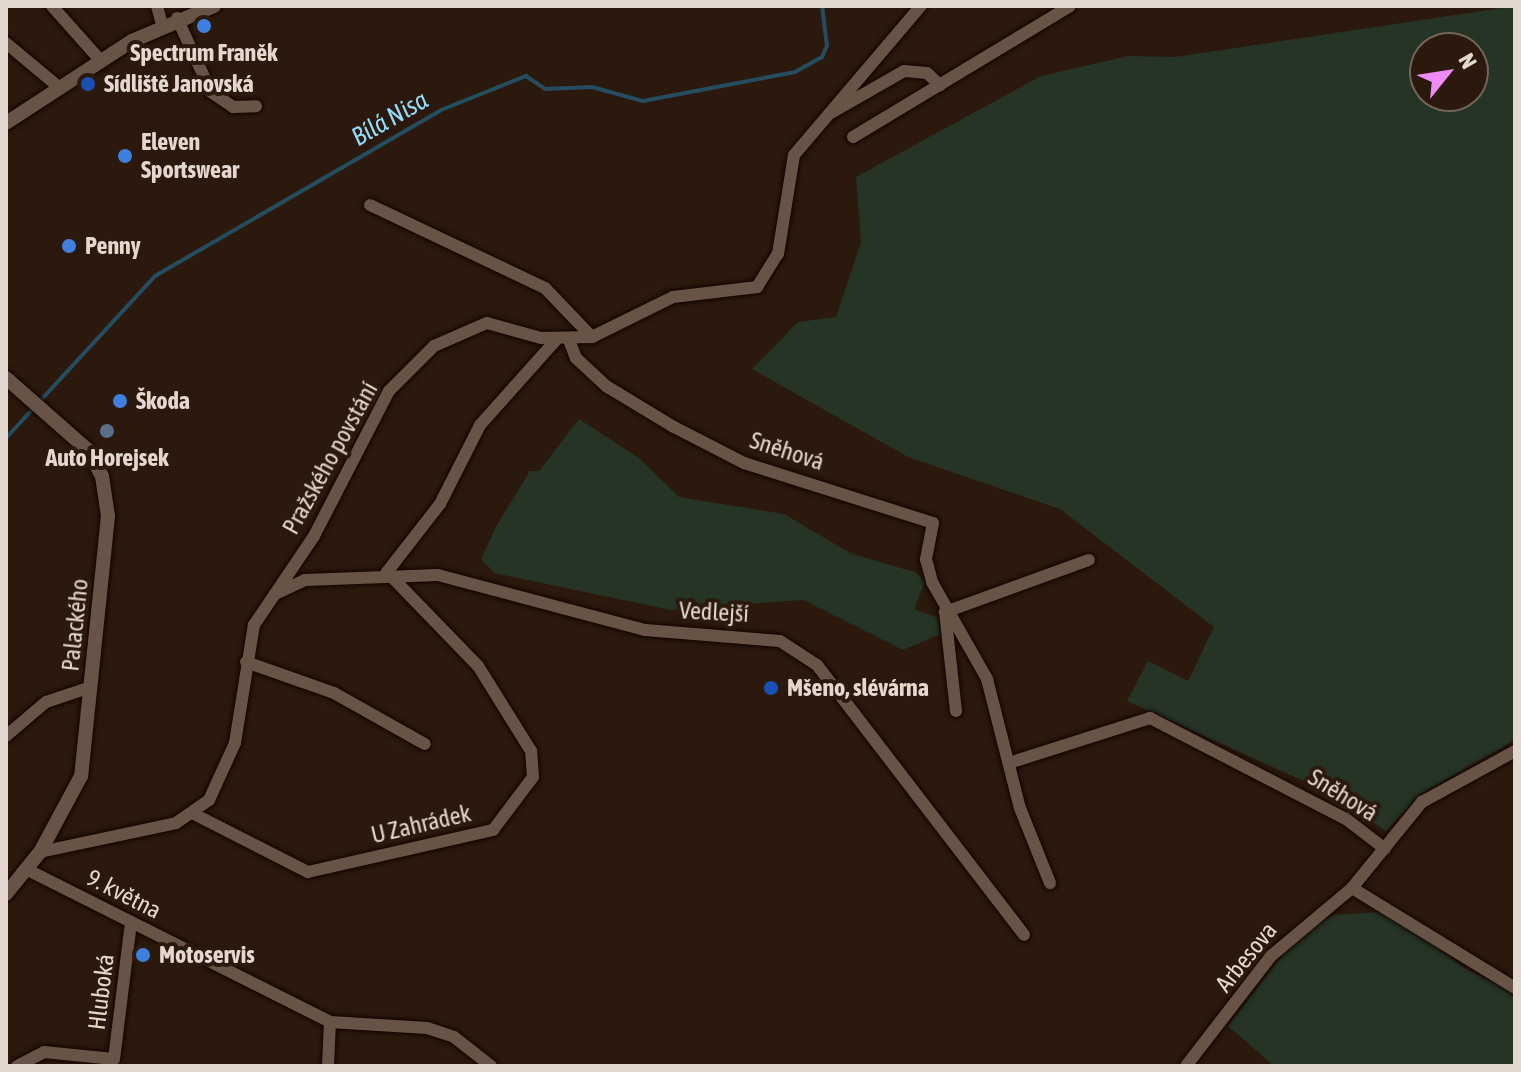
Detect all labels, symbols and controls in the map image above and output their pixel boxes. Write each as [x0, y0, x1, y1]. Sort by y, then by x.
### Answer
marker: Spectrum Franěk [195, 17, 213, 35]
north arrow [1409, 32, 1489, 112]
place label: Spectrum Franěk [130, 39, 278, 67]
text: N [1454, 49, 1483, 73]
place label: Sídliště Janovská [104, 70, 254, 98]
marker: Sídliště Janovská [79, 75, 97, 93]
water label: Bílá Nisa [346, 85, 434, 153]
place label: Eleven Sportswear [141, 128, 239, 184]
marker: Eleven Sportswear [116, 147, 134, 165]
place label: Penny [85, 232, 141, 260]
marker: Penny [60, 237, 78, 255]
street label: Pražského povstání [276, 377, 384, 539]
place label: Škoda [136, 387, 190, 415]
marker: Škoda [111, 392, 129, 410]
marker: Auto Horejsek [98, 422, 116, 440]
street label: Sněhová [746, 426, 828, 476]
place label: Auto Horejsek [45, 444, 169, 472]
street label: Palackého [56, 577, 94, 673]
street label: Vedlejší [678, 596, 750, 628]
place label: Mšeno, slévárna [787, 674, 929, 702]
marker: Mšeno, slévárna [762, 679, 780, 697]
street label: Sněhová [1303, 763, 1383, 827]
street label: U Zahrádek [368, 799, 474, 849]
street label: 9. května [82, 863, 166, 925]
street label: Arbesova [1209, 916, 1283, 998]
place label: Motoservis [159, 941, 255, 969]
marker: Motoservis [134, 946, 152, 964]
street label: Hluboká [82, 952, 120, 1032]

